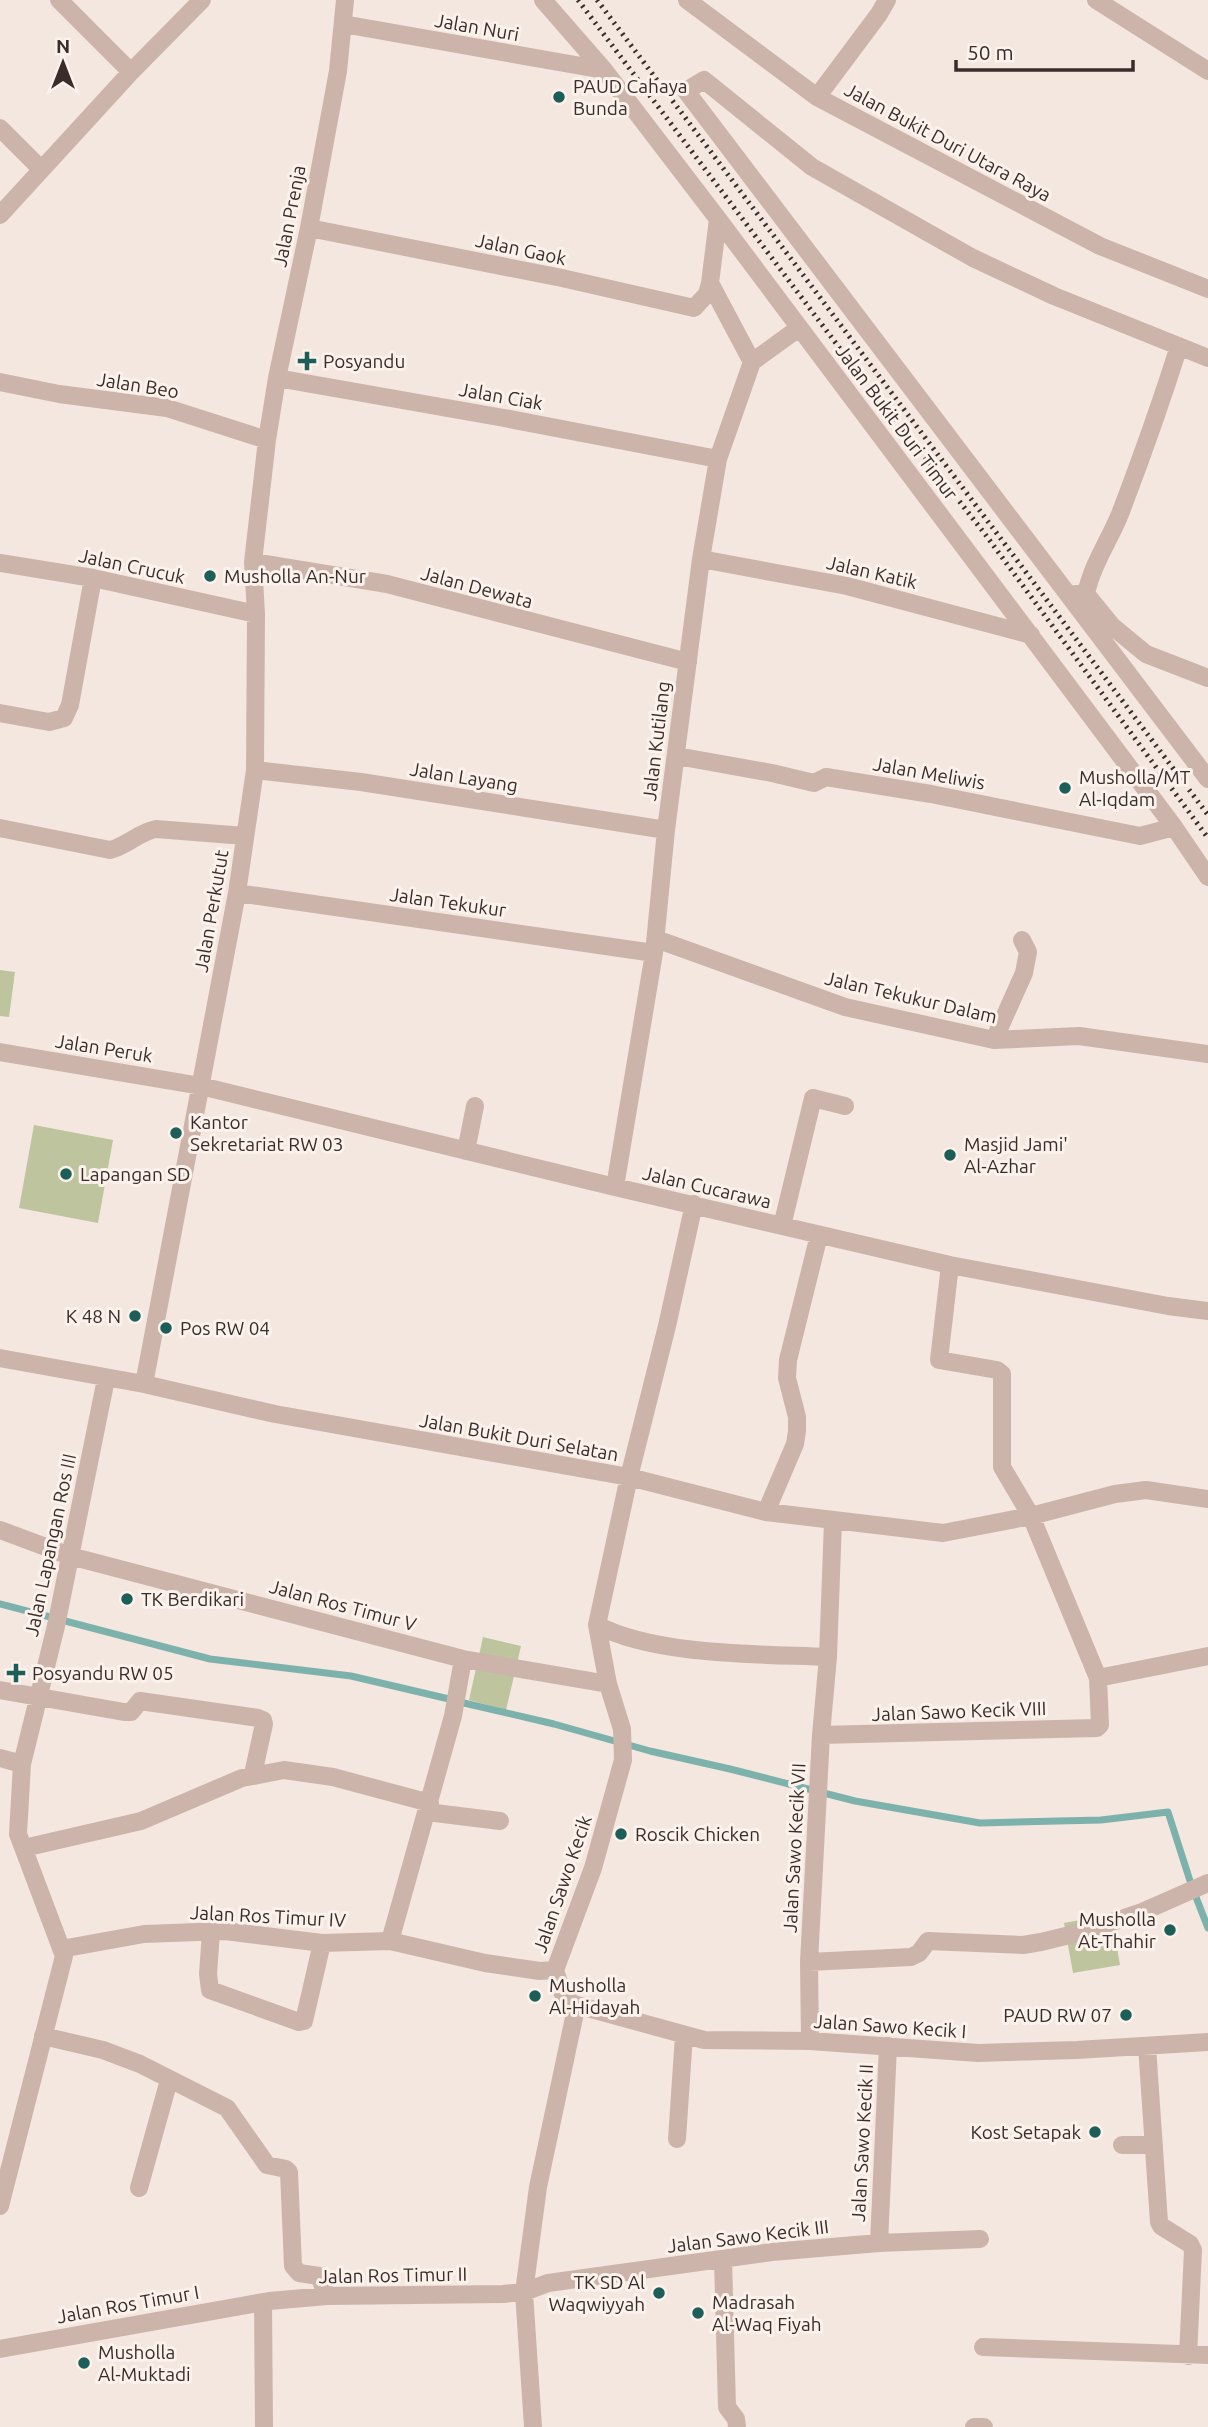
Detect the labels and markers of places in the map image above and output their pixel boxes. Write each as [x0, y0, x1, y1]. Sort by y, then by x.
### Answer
place label: PAUD Cahaya Bunda [573, 75, 688, 119]
marker: PAUD Cahaya Bunda [551, 89, 567, 105]
place label: Posyandu [323, 350, 405, 372]
marker: Posyandu [297, 351, 317, 371]
place label: Musholla An-Nur [224, 565, 366, 587]
marker: Musholla An-Nur [202, 568, 218, 584]
place label: Musholla/MT Al-Iqdam [1079, 766, 1191, 810]
marker: Musholla/MT Al-Iqdam [1057, 780, 1073, 796]
place label: Kantor Sekretariat RW 03 [190, 1111, 344, 1155]
marker: Kantor Sekretariat RW 03 [168, 1125, 184, 1141]
place label: Masjid Jami' Al-Azhar [964, 1133, 1068, 1177]
marker: Masjid Jami' Al-Azhar [942, 1147, 958, 1163]
place label: Lapangan SD [80, 1163, 190, 1185]
marker: Lapangan SD [58, 1166, 74, 1182]
place label: K 48 N [66, 1305, 121, 1327]
marker: K 48 N [127, 1308, 143, 1324]
place label: Pos RW 04 [180, 1317, 270, 1339]
marker: Pos RW 04 [158, 1320, 174, 1336]
place label: TK Berdikari [141, 1588, 244, 1610]
marker: TK Berdikari [119, 1591, 135, 1607]
place label: Posyandu RW 05 [32, 1662, 174, 1684]
marker: Posyandu RW 05 [6, 1663, 26, 1683]
place label: Roscik Chicken [635, 1823, 760, 1845]
marker: Roscik Chicken [613, 1826, 629, 1842]
place label: Musholla At-Thahir [1078, 1908, 1156, 1952]
marker: Musholla At-Thahir [1162, 1922, 1178, 1938]
place label: Musholla Al-Hidayah [549, 1974, 640, 2018]
marker: Musholla Al-Hidayah [527, 1988, 543, 2004]
place label: PAUD RW 07 [1003, 2004, 1112, 2026]
marker: PAUD RW 07 [1118, 2007, 1134, 2023]
place label: Kost Setapak [970, 2121, 1081, 2143]
marker: Kost Setapak [1087, 2124, 1103, 2140]
place label: TK SD Al Waqwiyyah [548, 2271, 645, 2315]
marker: TK SD Al Waqwiyyah [651, 2285, 667, 2301]
place label: Madrasah Al-Waq Fiyah [712, 2291, 822, 2335]
marker: Madrasah Al-Waq Fiyah [690, 2305, 706, 2321]
place label: Musholla Al-Muktadi [98, 2341, 191, 2385]
marker: Musholla Al-Muktadi [76, 2355, 92, 2371]

